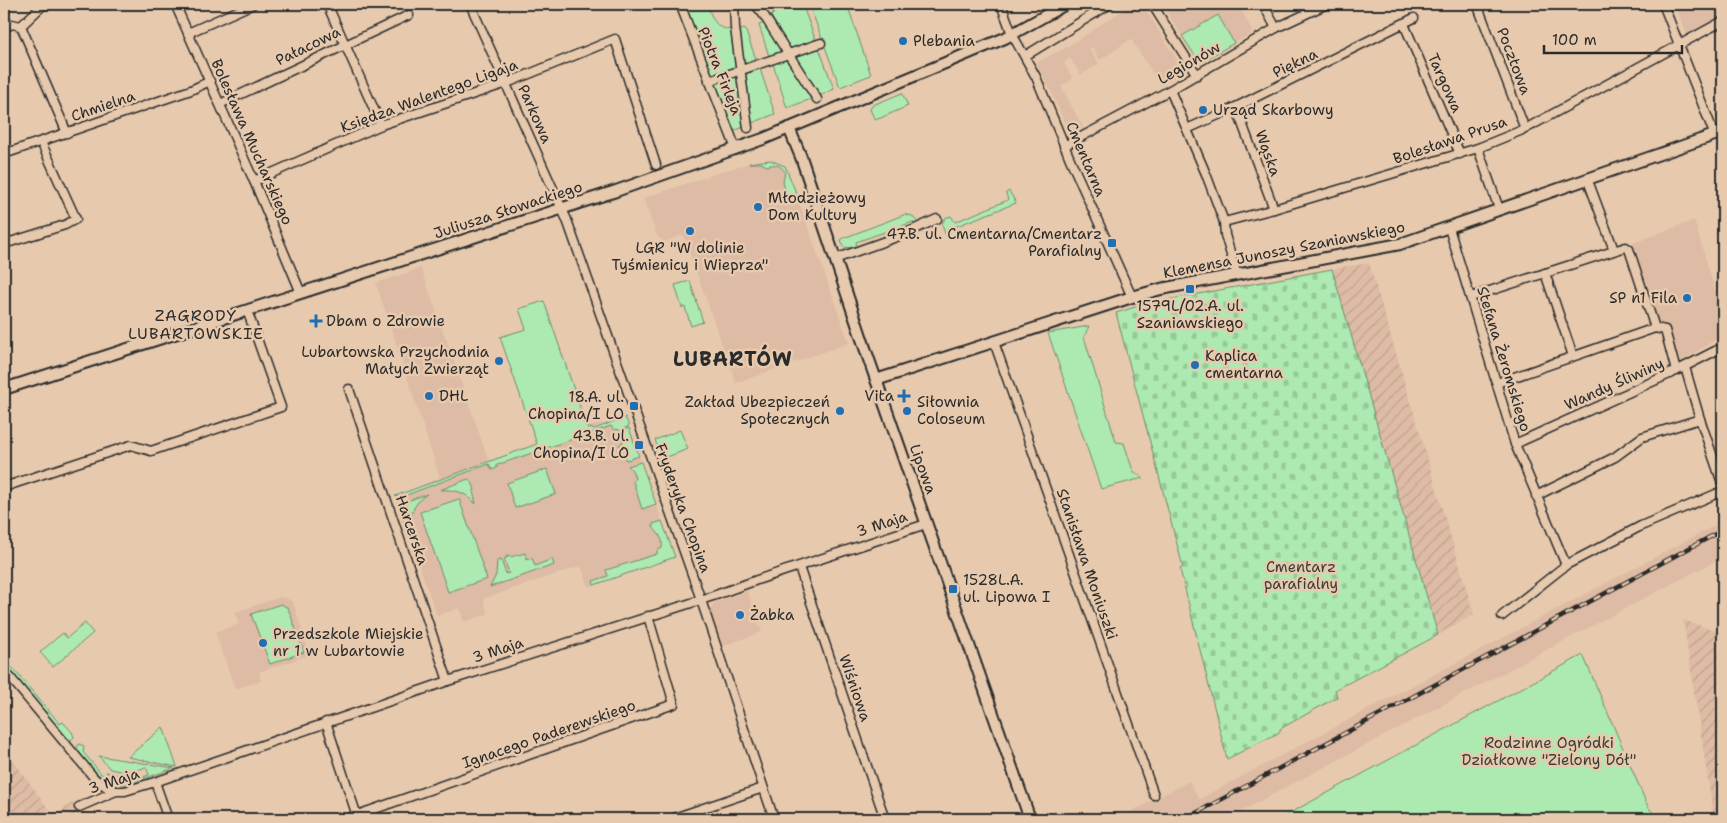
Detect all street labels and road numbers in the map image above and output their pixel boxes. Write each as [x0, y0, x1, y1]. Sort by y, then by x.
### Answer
street label: Pałacowa [272, 21, 344, 70]
street label: Piotra Firleja [693, 24, 747, 119]
street label: Pocztowa [1492, 25, 1536, 98]
street label: Legionów [1154, 37, 1224, 89]
street label: Piękna [1269, 43, 1321, 82]
street label: Targowa [1423, 50, 1467, 116]
street label: Księdza Walentego Ligaja [338, 54, 521, 137]
street label: Bolesława Mucharskiego [206, 56, 298, 228]
street label: Parkowa [513, 81, 557, 147]
street label: Chmielna [68, 86, 138, 126]
street label: Bolesława Prusa [1390, 111, 1510, 169]
street label: Cmentarna [1061, 119, 1111, 200]
street label: Wąska [1250, 127, 1286, 180]
street label: Juliusza Słowackiego [431, 177, 585, 243]
street label: Klemensa Junoszy Szaniawskiego [1161, 217, 1407, 283]
street label: Stefana Żeromskiego [1472, 284, 1536, 434]
street label: Wandy Śliwiny [1561, 352, 1667, 415]
street label: Fryderyka Chopina [650, 441, 716, 576]
street label: Lipowa [905, 441, 941, 497]
street label: Stanisława Moniuszki [1052, 486, 1122, 642]
street label: Harcerska [391, 492, 434, 568]
street label: 3 Maja [854, 506, 911, 542]
street label: 3 Maja [470, 632, 527, 668]
street label: Wiśniowa [834, 652, 876, 725]
street label: Ignacego Paderewskiego [460, 695, 638, 773]
street label: 3 Maja [86, 763, 143, 799]

